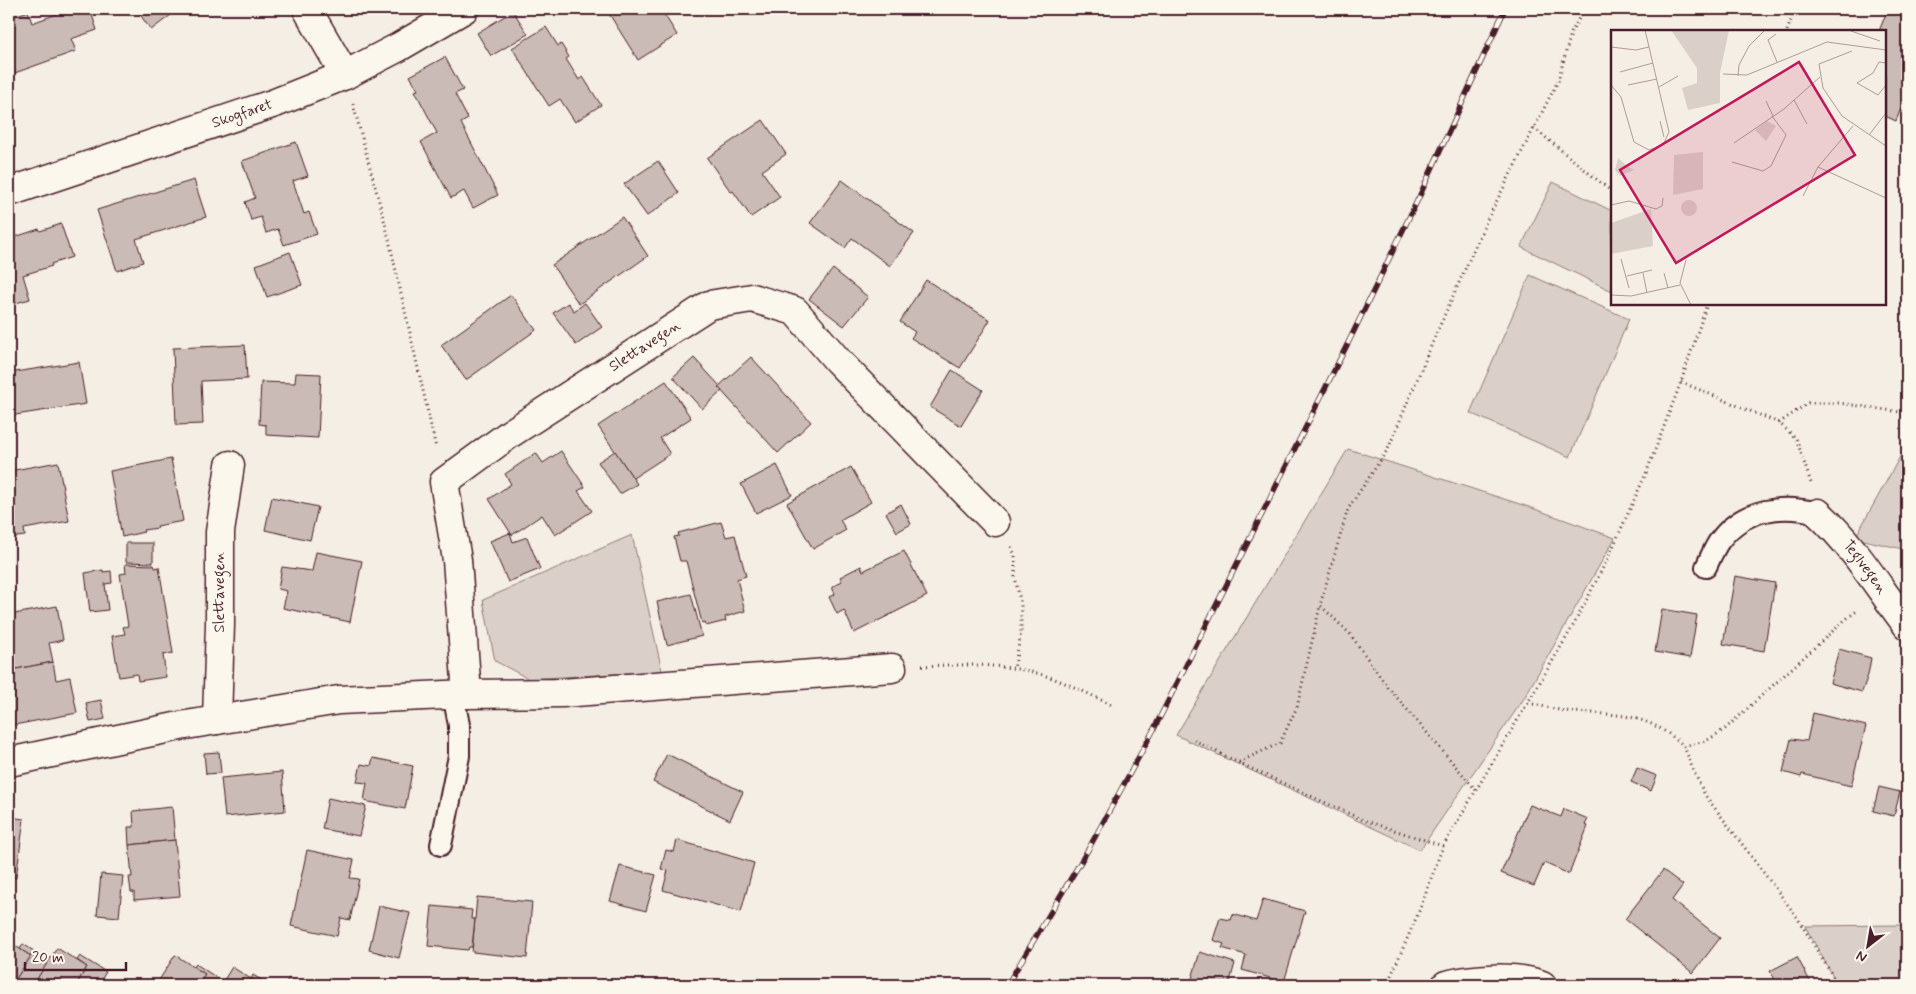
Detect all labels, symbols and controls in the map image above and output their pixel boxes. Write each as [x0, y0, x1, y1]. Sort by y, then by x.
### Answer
inset map [1611, 30, 1886, 305]
street label: Skogfaret [209, 94, 275, 133]
street label: Slettavegen [605, 316, 685, 377]
street label: Teglvegen [1838, 536, 1892, 599]
street label: Slettavegen [210, 551, 231, 633]
north arrow [1844, 922, 1894, 972]
scale bar [25, 939, 126, 971]
text: N [1853, 946, 1870, 966]
text: 20 m [32, 948, 64, 968]

